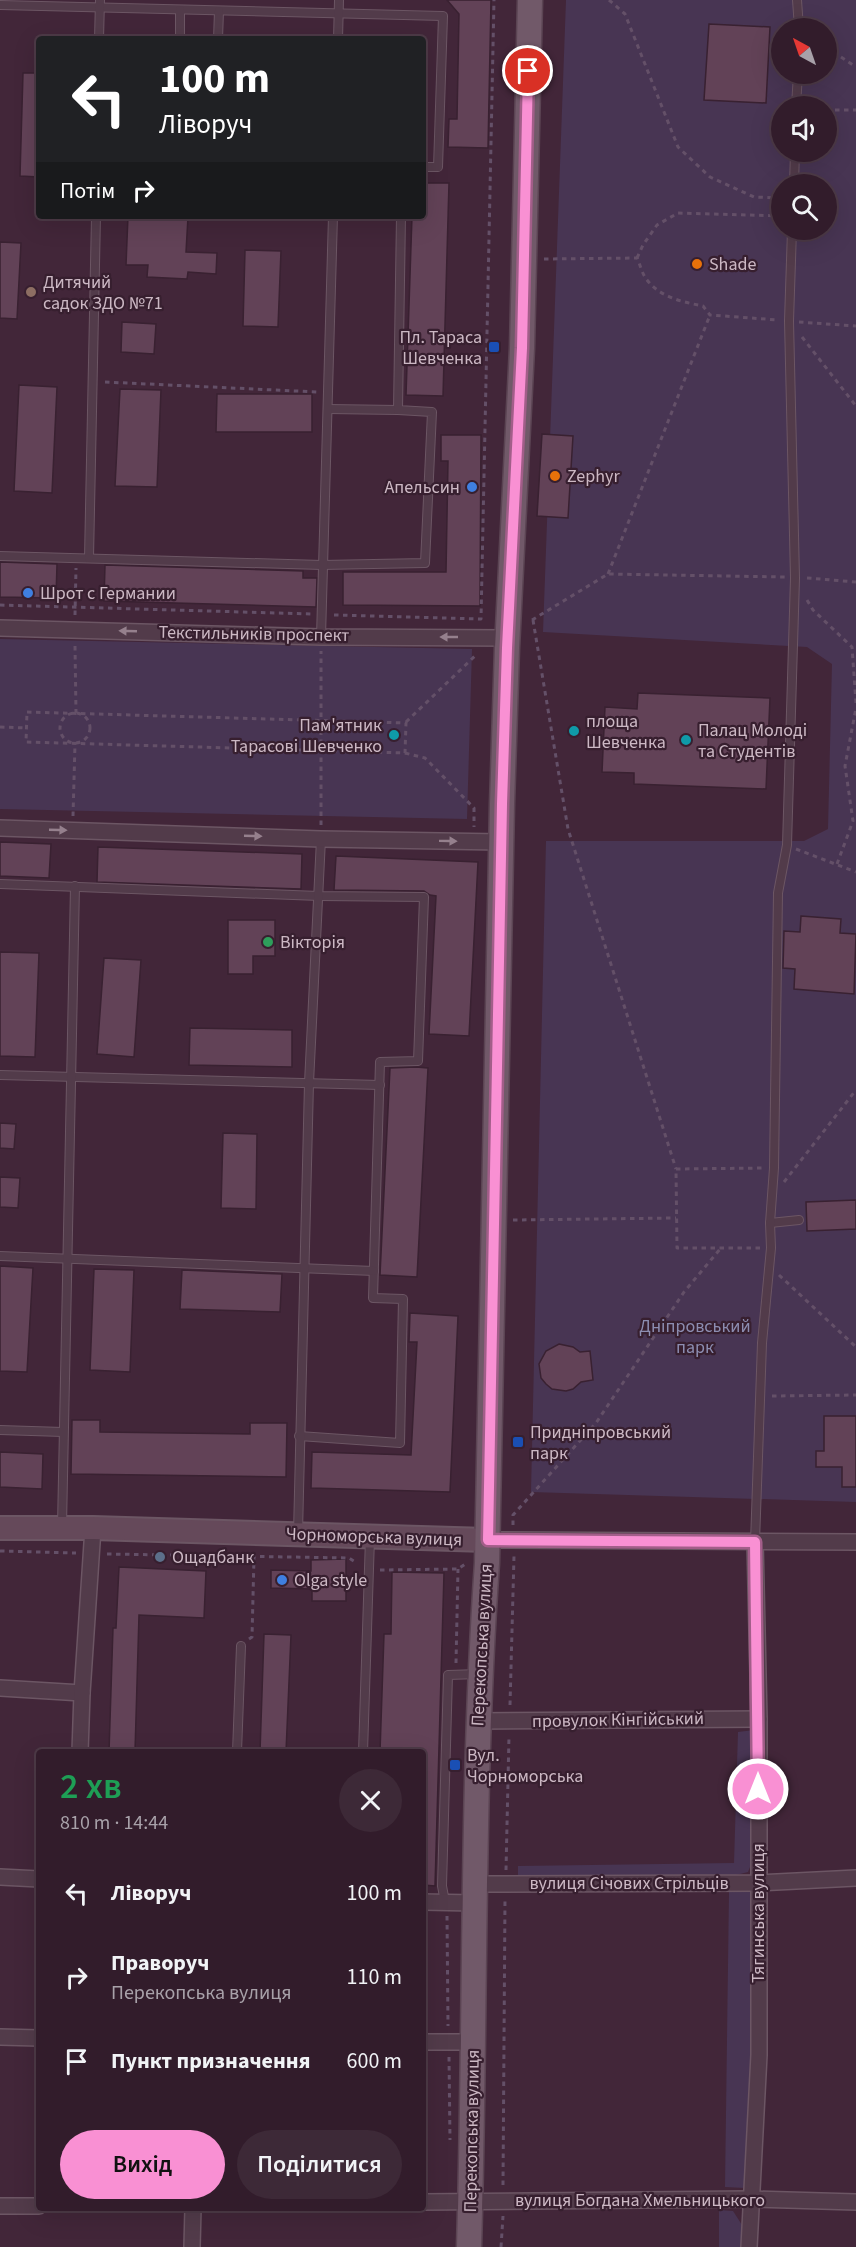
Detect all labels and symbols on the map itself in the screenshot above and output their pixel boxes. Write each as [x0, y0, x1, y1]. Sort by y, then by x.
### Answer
north arrow [771, 18, 837, 84]
pin [502, 45, 553, 96]
place label: Shade [709, 252, 756, 277]
marker: Shade [690, 257, 704, 271]
place label: Дитячий садок ЗДО №71 [43, 270, 163, 316]
marker: Дитячий садок ЗДО №71 [24, 285, 38, 299]
place label: Пл. Тараса Шевченка [399, 325, 482, 371]
marker: Пл. Тараса Шевченка [487, 340, 501, 354]
place label: Zephyr [567, 464, 620, 489]
marker: Zephyr [548, 469, 562, 483]
place label: Апельсин [384, 475, 460, 500]
marker: Апельсин [465, 480, 479, 494]
place label: Шрот с Германии [40, 581, 176, 606]
marker: Шрот с Германии [21, 586, 35, 600]
street label: Текстильників проспект [158, 620, 350, 648]
one-way arrow [119, 626, 138, 635]
one-way arrow [440, 632, 459, 642]
place label: площа Шевченка [586, 709, 666, 755]
place label: Пам'ятник Тарасові Шевченко [231, 713, 382, 759]
place label: Палац Молоді та Студентів [698, 718, 807, 764]
marker: площа Шевченка [567, 724, 581, 738]
marker: Пам'ятник Тарасові Шевченко [387, 728, 401, 742]
marker: Палац Молоді та Студентів [679, 733, 693, 747]
one-way arrow [49, 825, 68, 834]
one-way arrow [244, 832, 263, 841]
one-way arrow [439, 836, 458, 846]
place label: Вікторія [280, 930, 345, 955]
marker: Вікторія [261, 935, 275, 949]
park label: Дніпровський парк [639, 1314, 751, 1360]
place label: Придніпровський парк [530, 1420, 671, 1466]
marker: Придніпровський парк [511, 1435, 525, 1449]
street label: Чорноморська вулиця [285, 1521, 463, 1553]
place label: Ощадбанк [172, 1545, 254, 1570]
marker: Ощадбанк [153, 1550, 167, 1564]
street label: Перекопська вулиця [465, 1563, 499, 1727]
place label: Olga style [294, 1568, 367, 1593]
marker: Olga style [275, 1573, 289, 1587]
street label: провулок Кінгійський [532, 1706, 704, 1734]
place label: Вул. Чорноморська [467, 1743, 583, 1789]
position arrow [726, 1757, 790, 1821]
marker: Вул. Чорноморська [448, 1758, 462, 1772]
street label: Тягинська вулиця [746, 1843, 771, 1983]
street label: вулиця Січових Стрільців [529, 1871, 729, 1896]
street label: Перекопська вулиця [458, 2049, 486, 2213]
street label: вулиця Богдана Хмельницького [515, 2188, 765, 2213]

